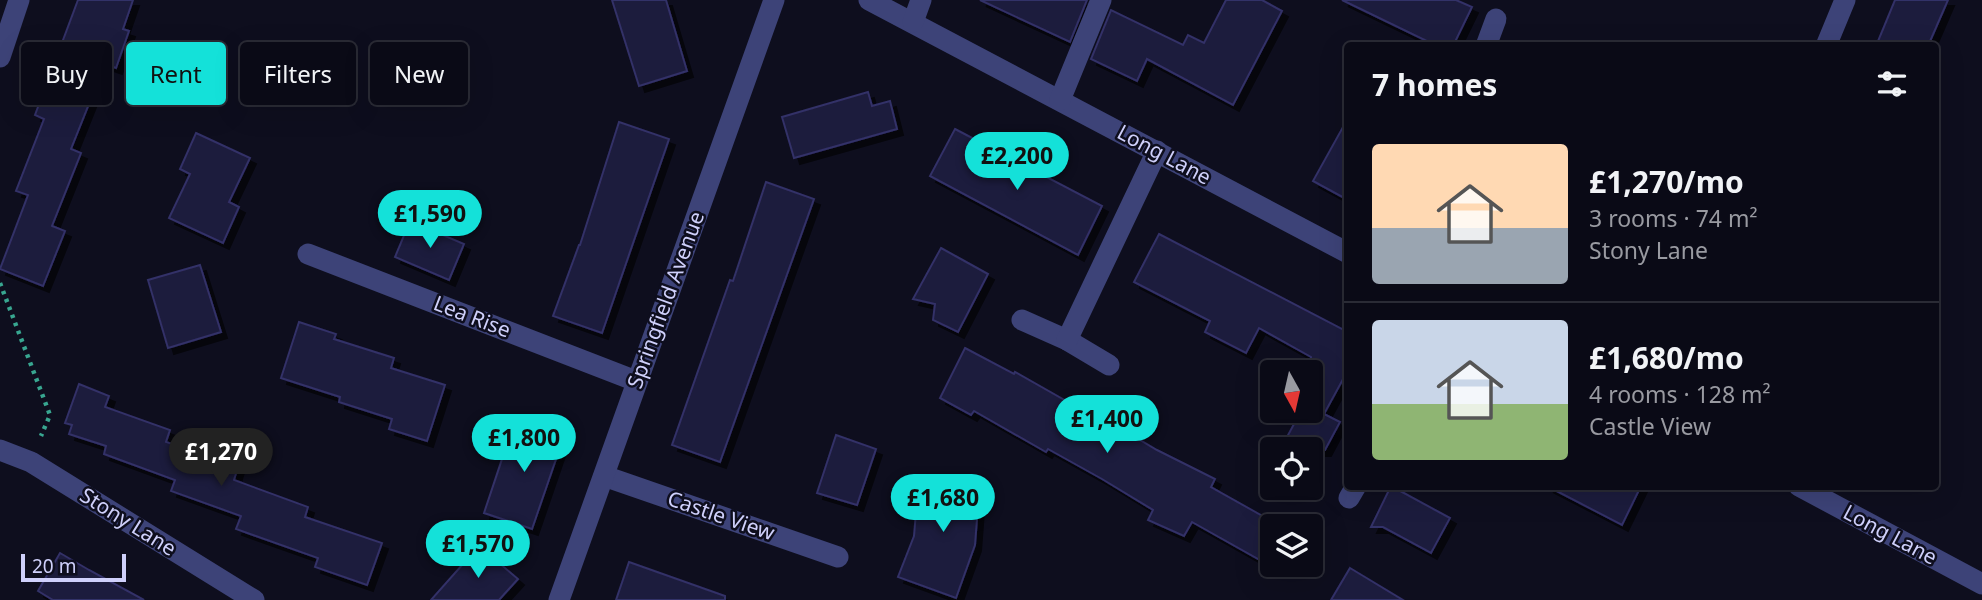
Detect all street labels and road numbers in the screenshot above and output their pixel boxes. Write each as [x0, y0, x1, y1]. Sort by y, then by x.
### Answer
street label: Long Lane [1113, 118, 1216, 191]
street label: Springfield Avenue [620, 207, 710, 392]
street label: Lea Rise [430, 289, 515, 344]
street label: Stony Lane [75, 481, 182, 562]
street label: Castle View [664, 484, 779, 547]
street label: Long Lane [1839, 498, 1942, 571]

